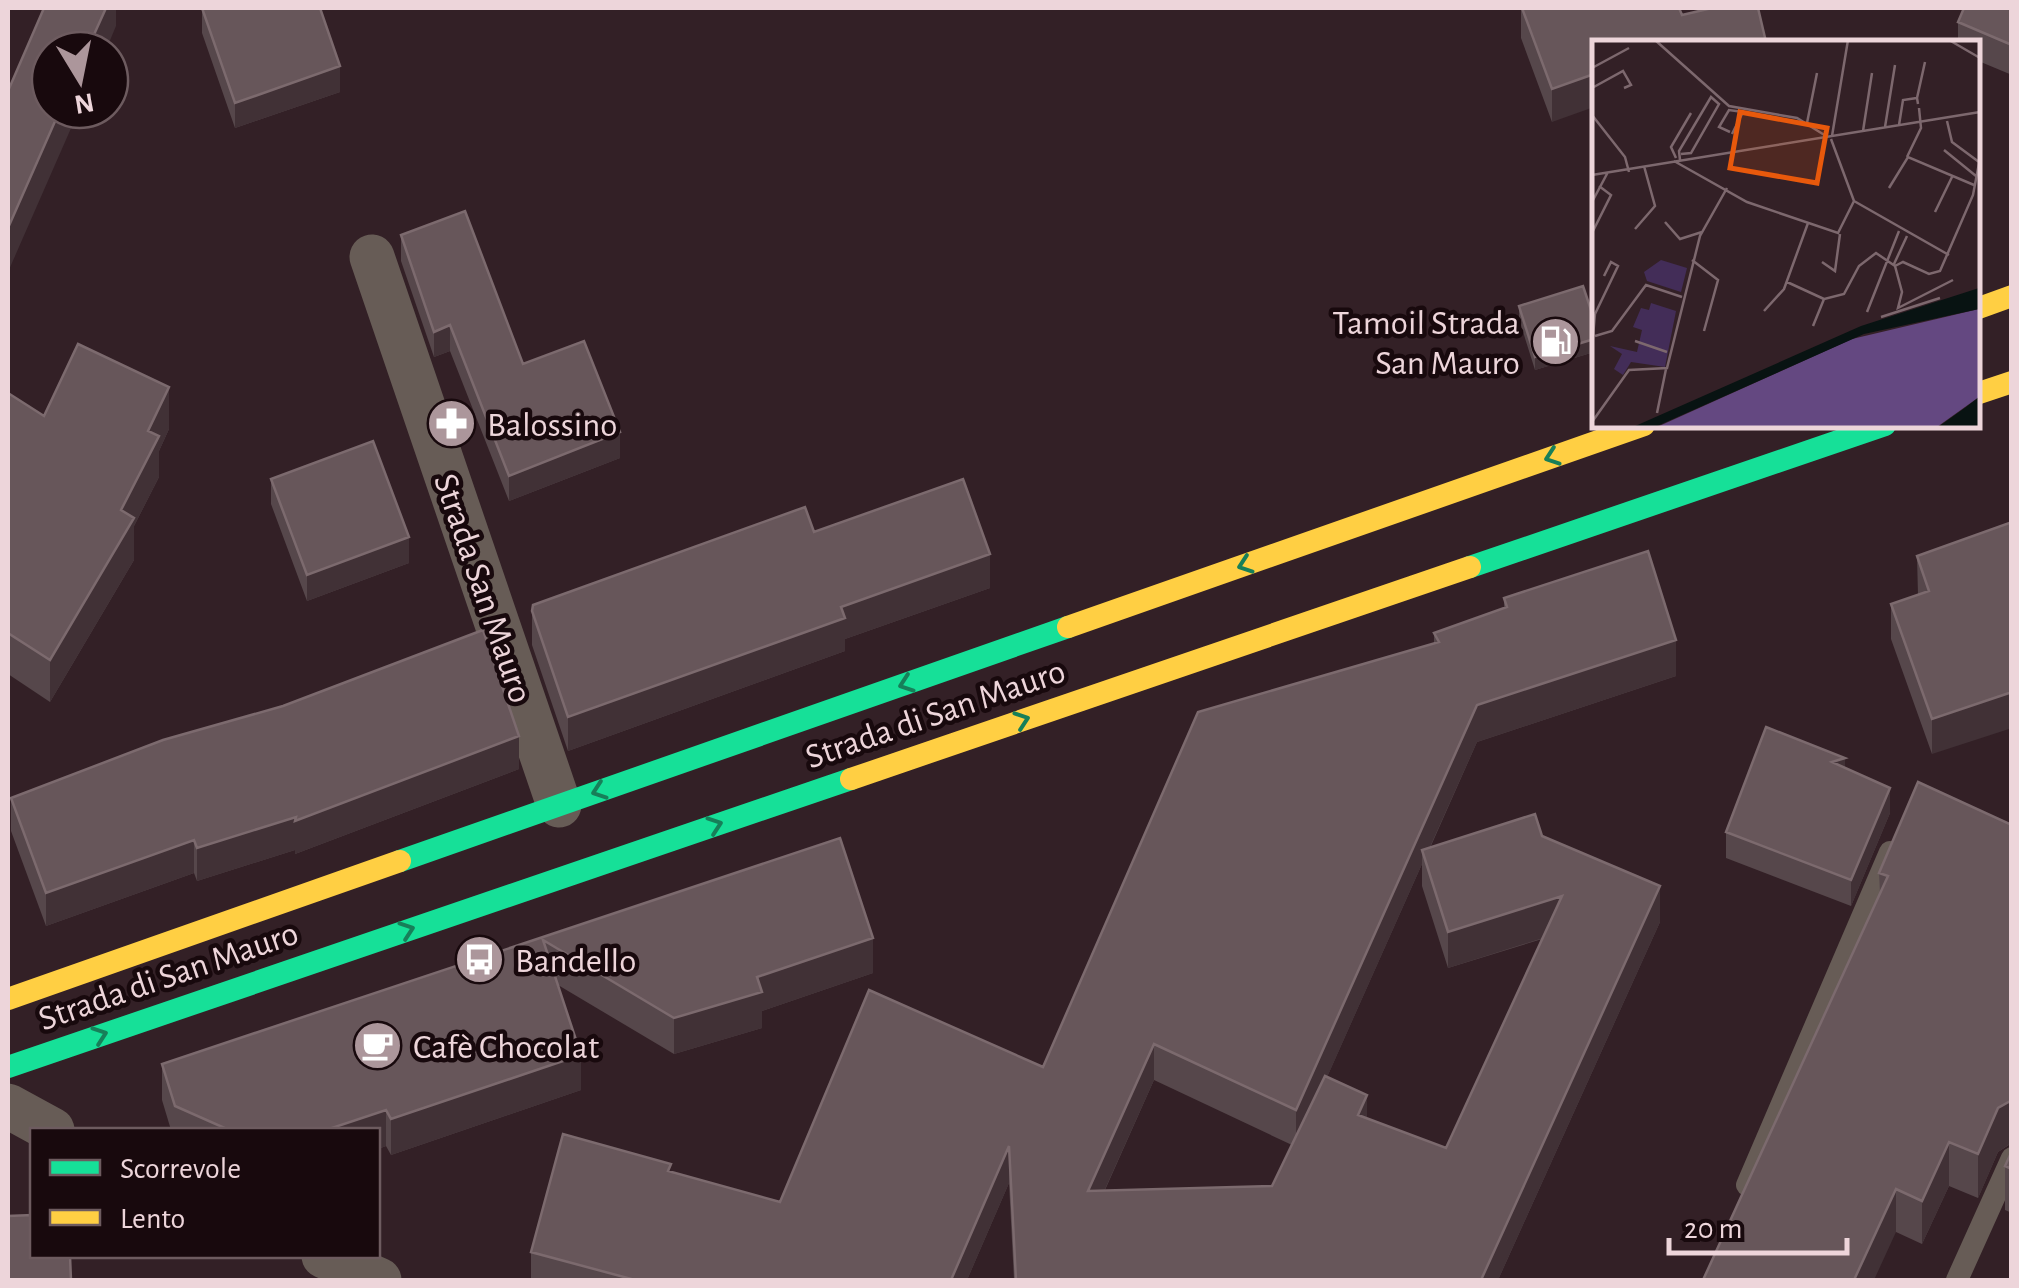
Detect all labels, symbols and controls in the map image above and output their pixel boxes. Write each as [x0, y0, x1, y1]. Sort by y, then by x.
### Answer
north arrow [30, 30, 130, 130]
inset map [1592, 40, 1979, 428]
text: N [72, 87, 96, 118]
place label: Tamoil Strada San Mauro [1332, 306, 1520, 381]
fuel station icon: Tamoil Strada San Mauro [1529, 316, 1581, 368]
pharmacy icon: Balossino [426, 398, 478, 450]
place label: Balossino [487, 408, 617, 443]
one-way arrow [1545, 445, 1562, 466]
street label: Strada San Mauro [427, 469, 538, 708]
one-way arrow [1238, 553, 1255, 573]
street label: Strada di San Mauro [801, 654, 1070, 775]
one-way arrow [898, 672, 915, 693]
one-way arrow [1013, 711, 1030, 731]
one-way arrow [592, 779, 609, 800]
one-way arrow [705, 816, 722, 837]
street label: Strada di San Mauro [34, 916, 303, 1037]
one-way arrow [397, 921, 415, 942]
bus stop icon: Bandello [454, 934, 506, 986]
place label: Bandello [515, 944, 636, 979]
cafe icon: Cafè Chocolat [352, 1020, 404, 1072]
one-way arrow [90, 1027, 107, 1047]
place label: Cafè Chocolat [413, 1030, 599, 1065]
legend [30, 1128, 380, 1258]
text: Scorrevole [120, 1154, 241, 1184]
scale bar [1669, 1193, 1846, 1255]
text: Lento [120, 1204, 185, 1234]
text: 20 m [1684, 1214, 1742, 1244]

